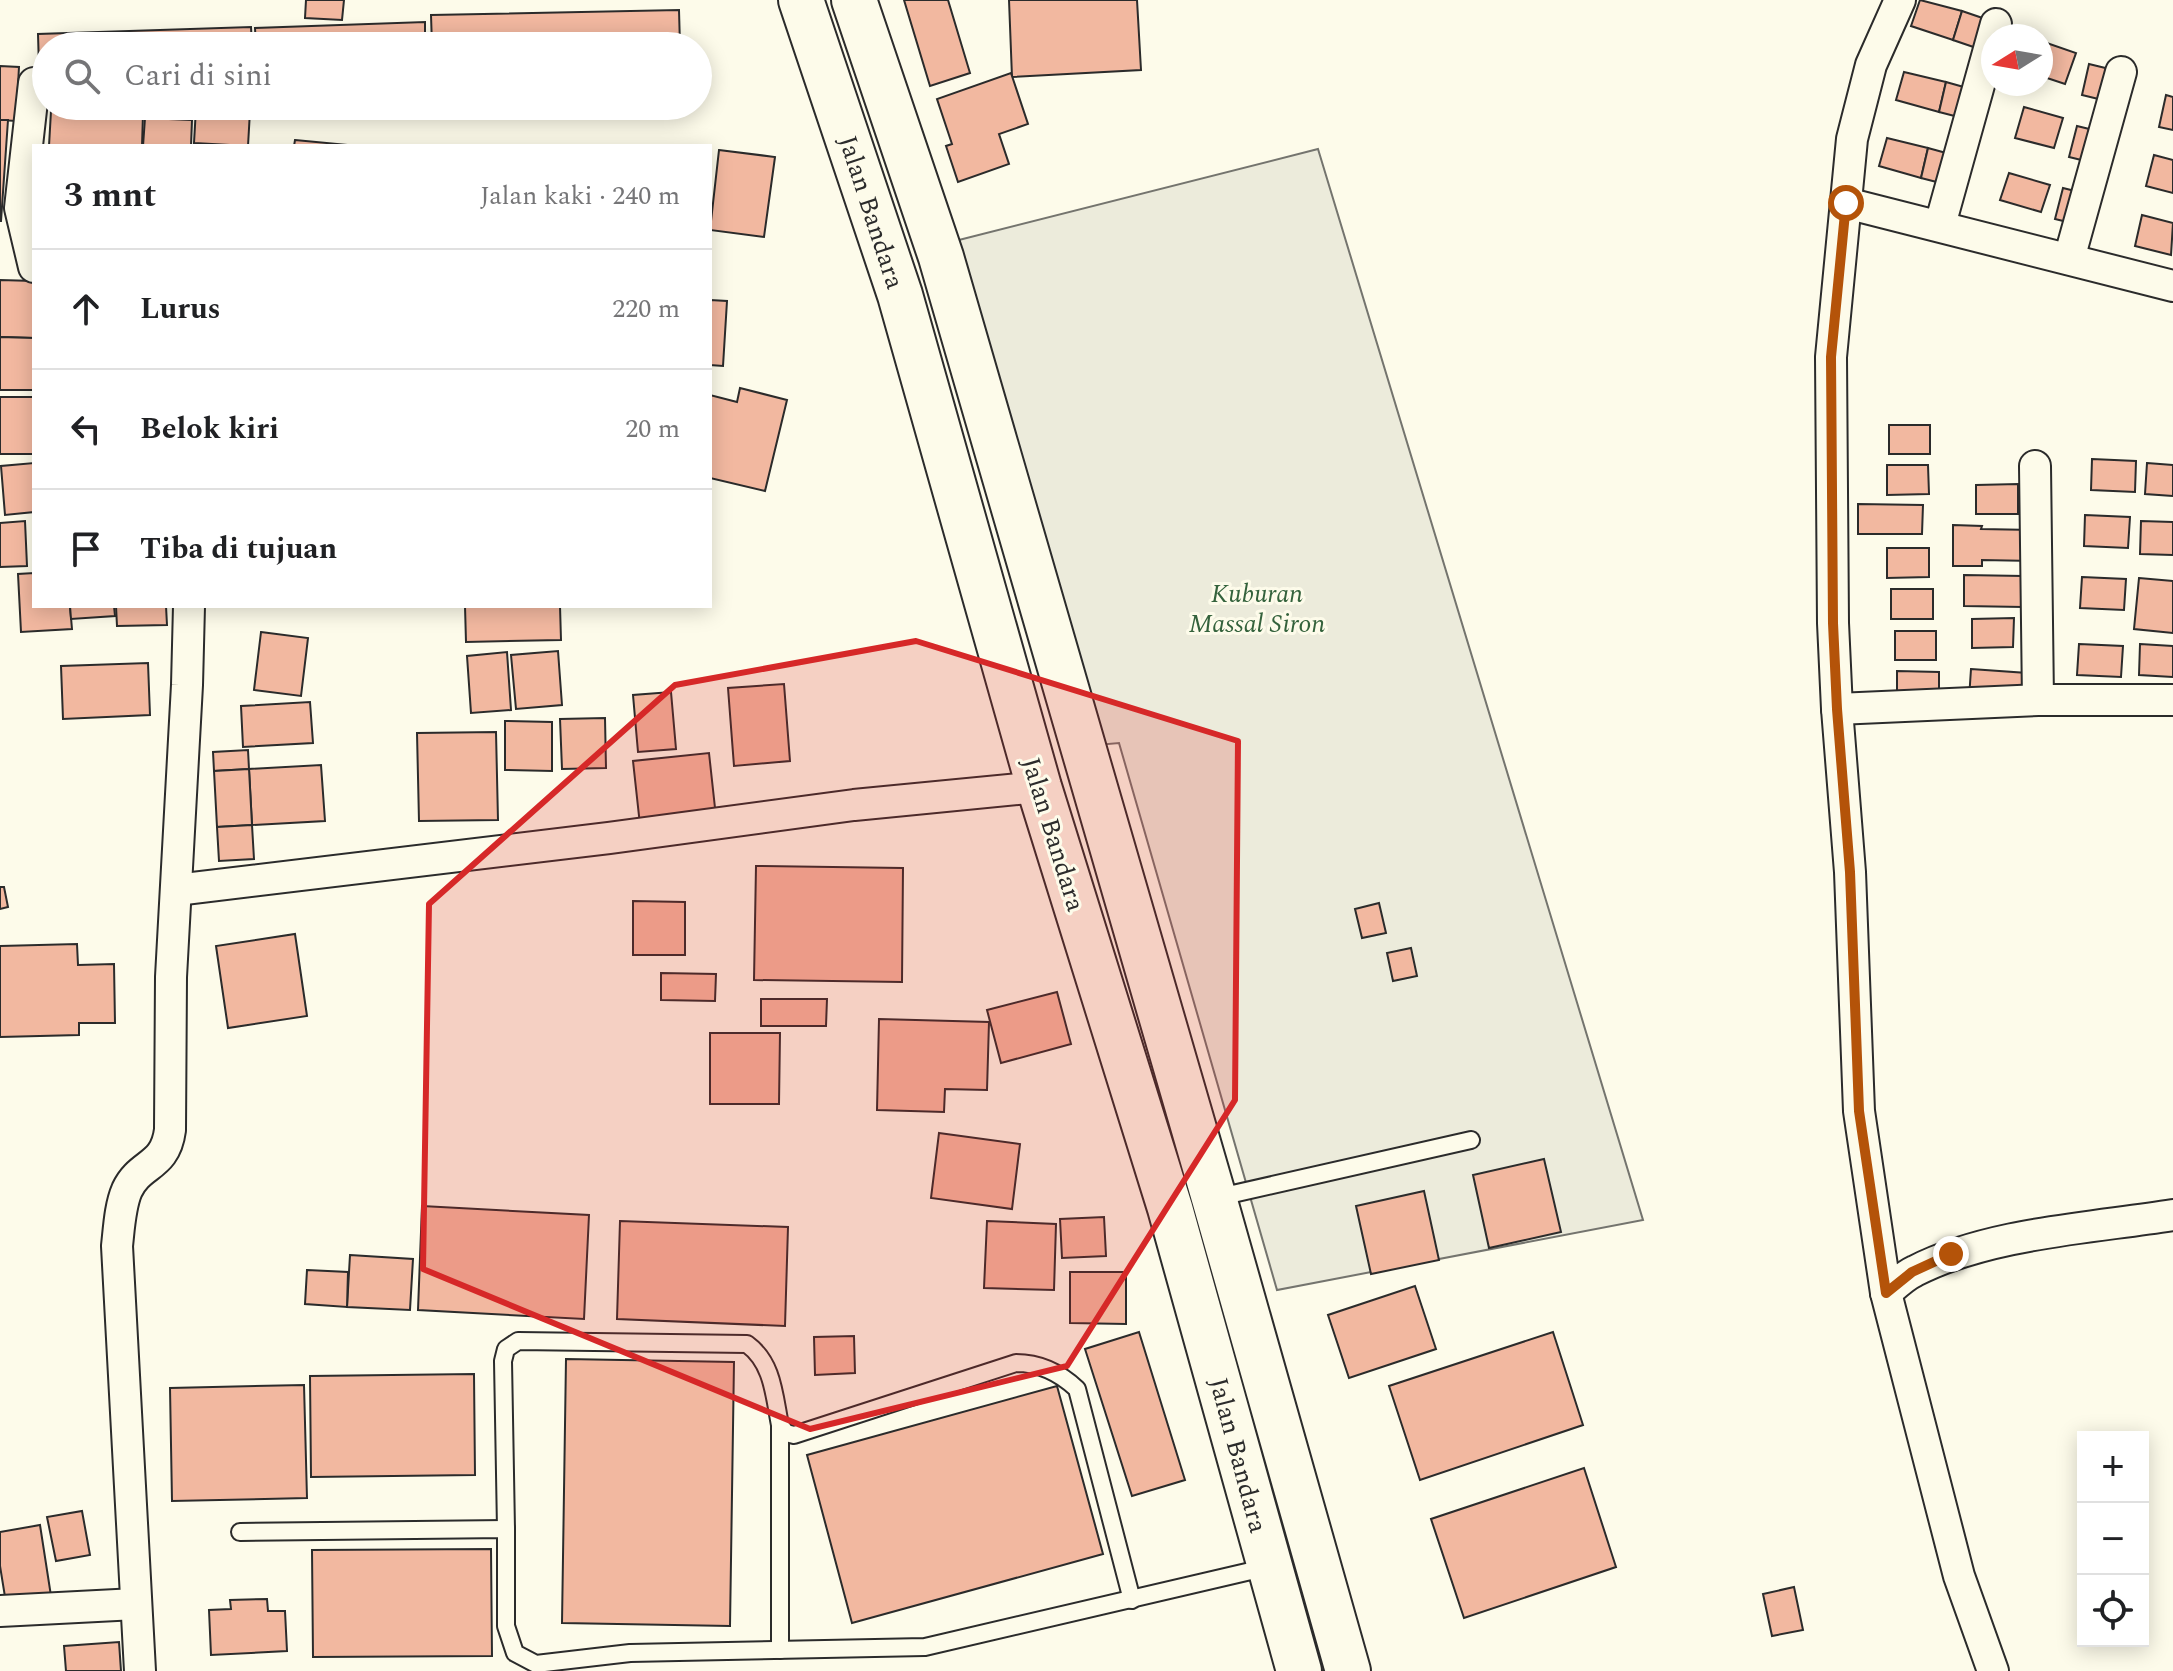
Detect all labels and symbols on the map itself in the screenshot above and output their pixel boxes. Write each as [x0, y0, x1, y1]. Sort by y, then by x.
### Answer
north arrow [1981, 24, 2053, 96]
street label: Jalan Bandara [827, 130, 915, 295]
route start [1828, 185, 1864, 221]
park label: Kuburan Massal Siron [1189, 574, 1326, 644]
street label: Jalan Bandara [1011, 752, 1096, 917]
route end [1933, 1236, 1969, 1272]
street label: Jalan Bandara [1198, 1373, 1278, 1538]

